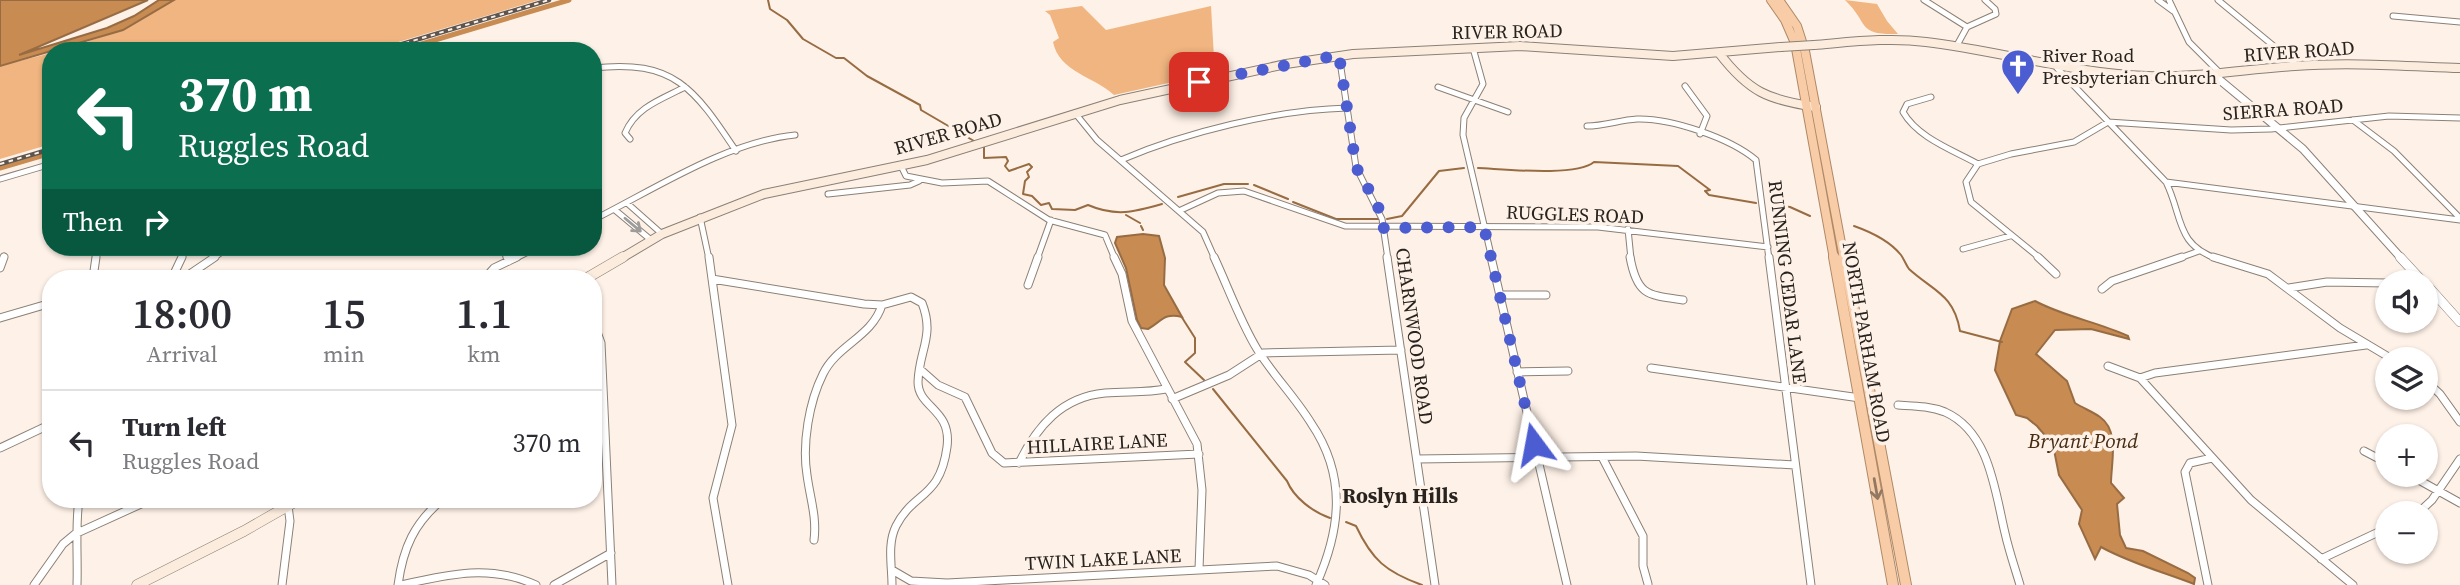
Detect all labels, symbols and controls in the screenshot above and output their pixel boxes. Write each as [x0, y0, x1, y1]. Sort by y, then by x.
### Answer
street label: RIVER ROAD [1451, 17, 1563, 45]
street label: RIVER ROAD [2243, 34, 2355, 68]
place label: River Road Presbyterian Church [2042, 42, 2217, 90]
church icon: River Road Presbyterian Church [1999, 47, 2037, 96]
pin [1169, 52, 1229, 112]
text: 370 m [178, 60, 313, 127]
icon: arrive [1180, 63, 1218, 101]
icon: left [63, 70, 154, 161]
street label: SIERRA ROAD [2222, 92, 2344, 126]
street label: RIVER ROAD [891, 105, 1005, 161]
text: Ruggles Road [178, 124, 369, 168]
street label: RUNNING CEDAR LANE [1763, 179, 1813, 385]
street label: RUGGLES ROAD [1506, 199, 1644, 229]
icon: right [137, 203, 175, 241]
text: Then [63, 204, 123, 240]
one-way arrow [624, 217, 642, 233]
street label: NORTH PARHAM ROAD [1837, 239, 1897, 445]
street label: CHARNWOOD ROAD [1390, 246, 1440, 426]
map controls [2375, 270, 2438, 564]
button: sound [2375, 270, 2438, 333]
text: 18:00 [132, 284, 232, 342]
text: 15 [322, 284, 366, 342]
text: 1.1 [456, 284, 512, 342]
text: Arrival [146, 338, 218, 370]
text: min [323, 338, 365, 370]
text: km [467, 338, 501, 370]
button: layers [2375, 347, 2438, 410]
position arrow [1497, 407, 1571, 481]
text: Turn left [122, 409, 226, 445]
icon: left [63, 424, 101, 462]
button: + [2375, 424, 2438, 487]
text: 370 m [513, 425, 581, 461]
street label: HILLAIRE LANE [1026, 426, 1168, 460]
water label: Bryant Pond [2027, 426, 2138, 455]
text: Ruggles Road [122, 445, 259, 477]
one-way arrow [1870, 477, 1883, 500]
district label: Roslyn Hills [1342, 481, 1458, 510]
button: − [2375, 501, 2438, 564]
street label: TWIN LAKE LANE [1024, 542, 1182, 576]

